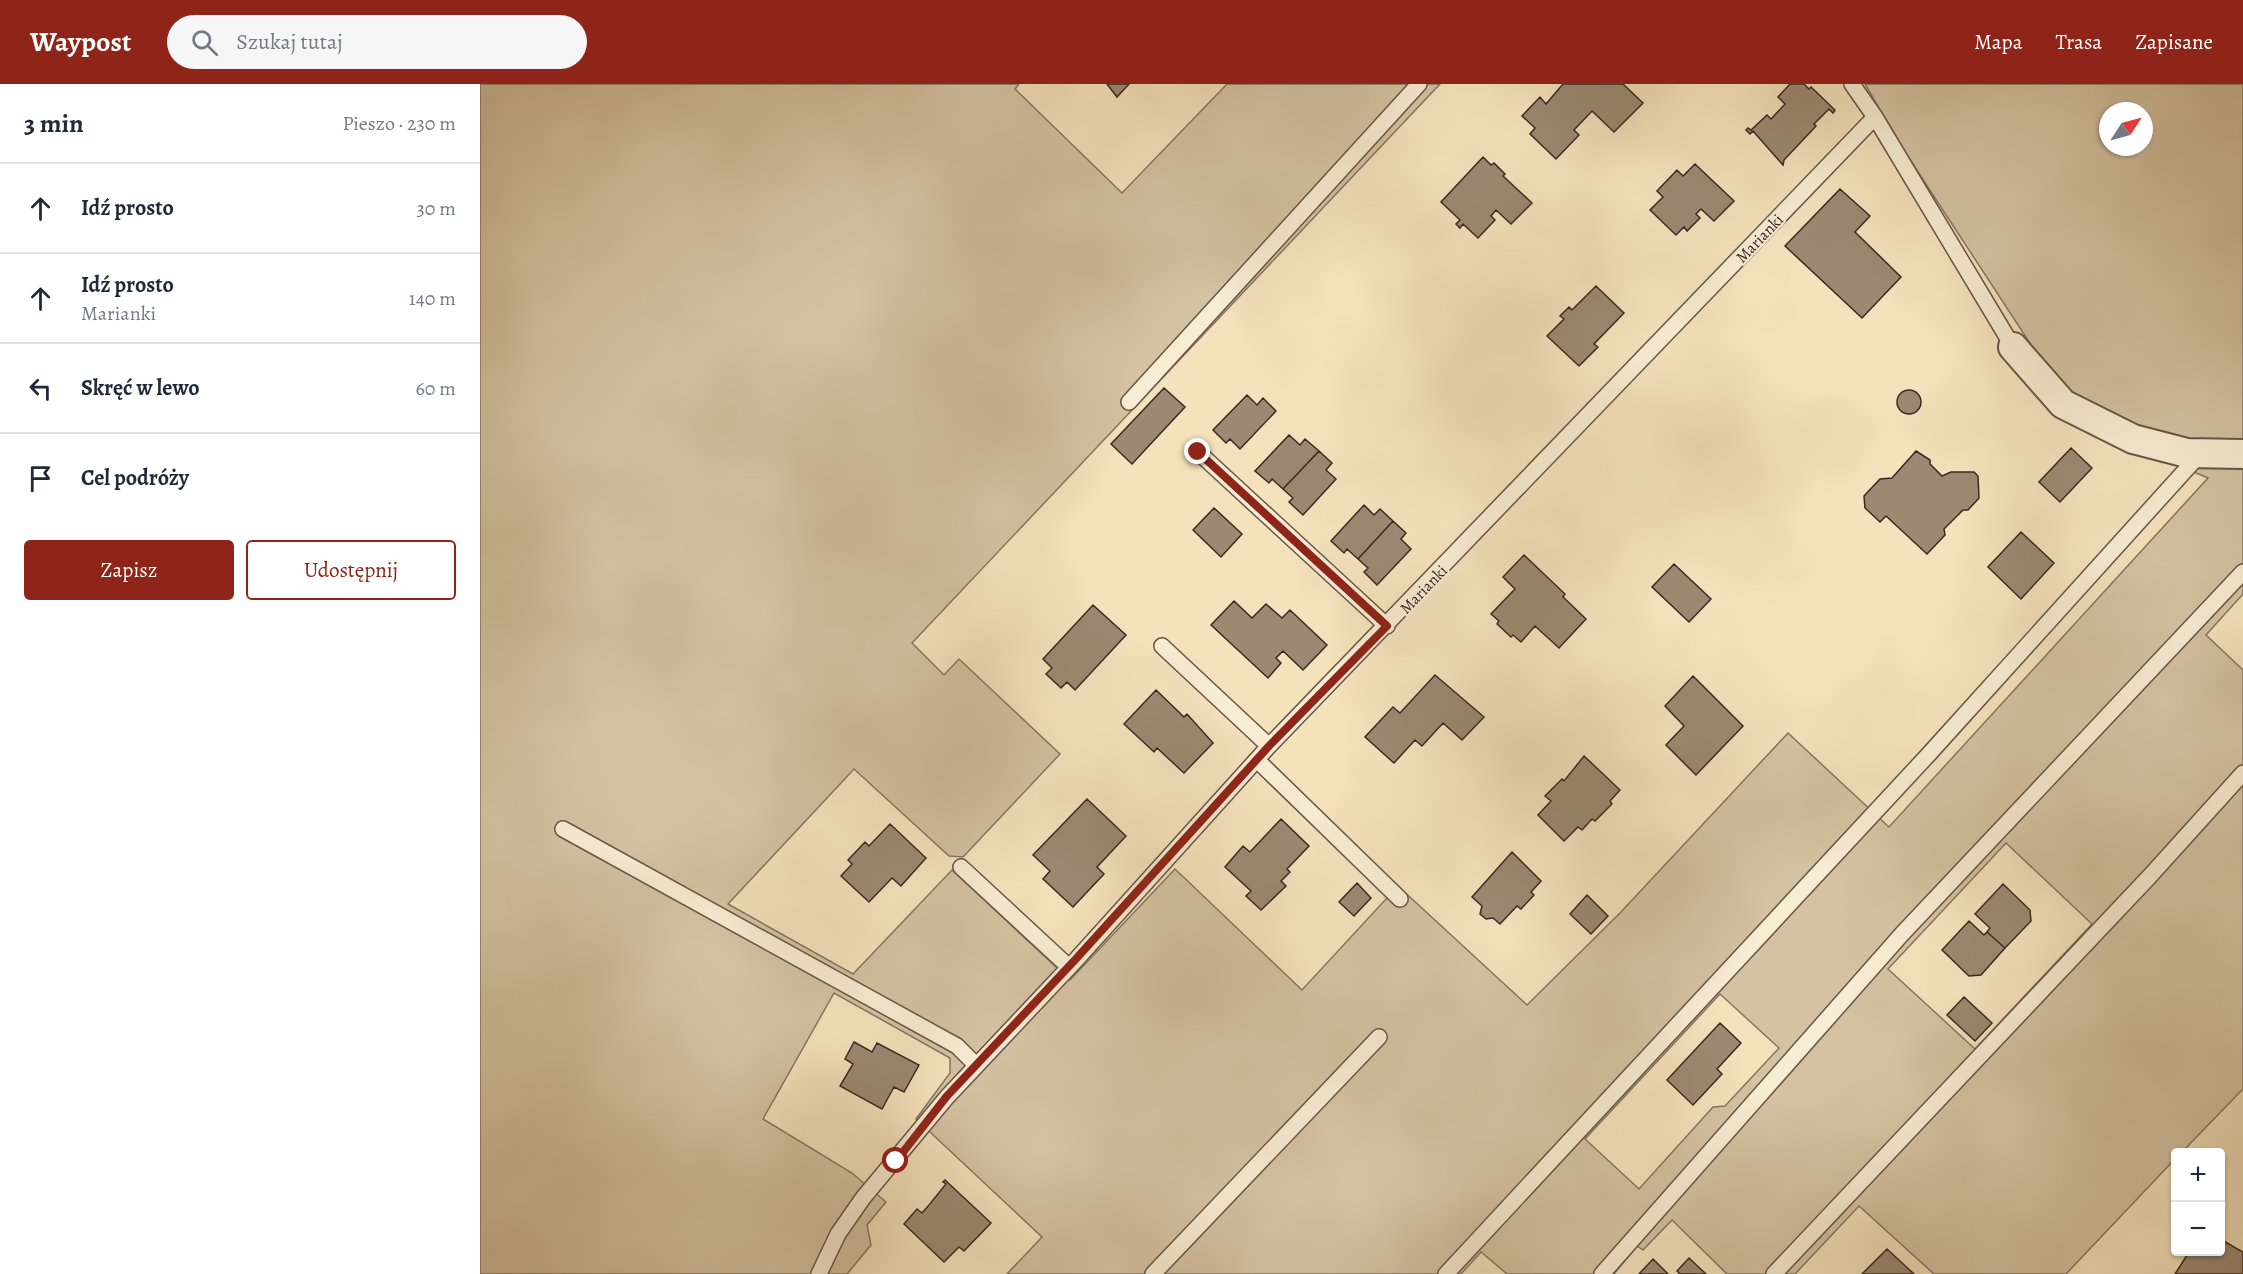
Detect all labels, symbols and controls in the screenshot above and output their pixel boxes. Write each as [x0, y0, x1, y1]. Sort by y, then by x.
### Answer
search box [167, 15, 587, 69]
text: Waypost [30, 23, 131, 61]
icon: search [188, 26, 221, 59]
text: Szukaj tutaj [236, 27, 343, 57]
text: Mapa [1974, 28, 2022, 56]
text: Trasa [2055, 28, 2102, 56]
text: Zapisane [2135, 28, 2213, 56]
north arrow [2099, 102, 2153, 156]
text: 3 min [24, 106, 84, 141]
text: Pieszo · 230 m [342, 110, 456, 137]
icon: ahead [24, 192, 57, 225]
text: Idź prosto [81, 193, 174, 223]
text: 30 m [416, 195, 456, 222]
street label: Marianki [1731, 209, 1789, 268]
text: Idź prosto [81, 270, 174, 300]
icon: ahead [24, 282, 57, 315]
text: 140 m [409, 285, 456, 312]
text: Marianki [81, 300, 156, 327]
icon: left [24, 372, 57, 405]
text: Skręć w lewo [81, 373, 200, 403]
text: 60 m [416, 375, 456, 402]
route end [1184, 438, 1210, 464]
icon: arrive [24, 462, 57, 495]
text: Cel podróży [81, 463, 189, 493]
button: Zapisz [24, 540, 234, 600]
button: Udostępnij [246, 540, 456, 600]
street label: Marianki [1395, 560, 1453, 619]
route start [882, 1147, 908, 1173]
map controls [2171, 1148, 2225, 1256]
button: + [2171, 1148, 2225, 1202]
button: − [2171, 1202, 2225, 1256]

